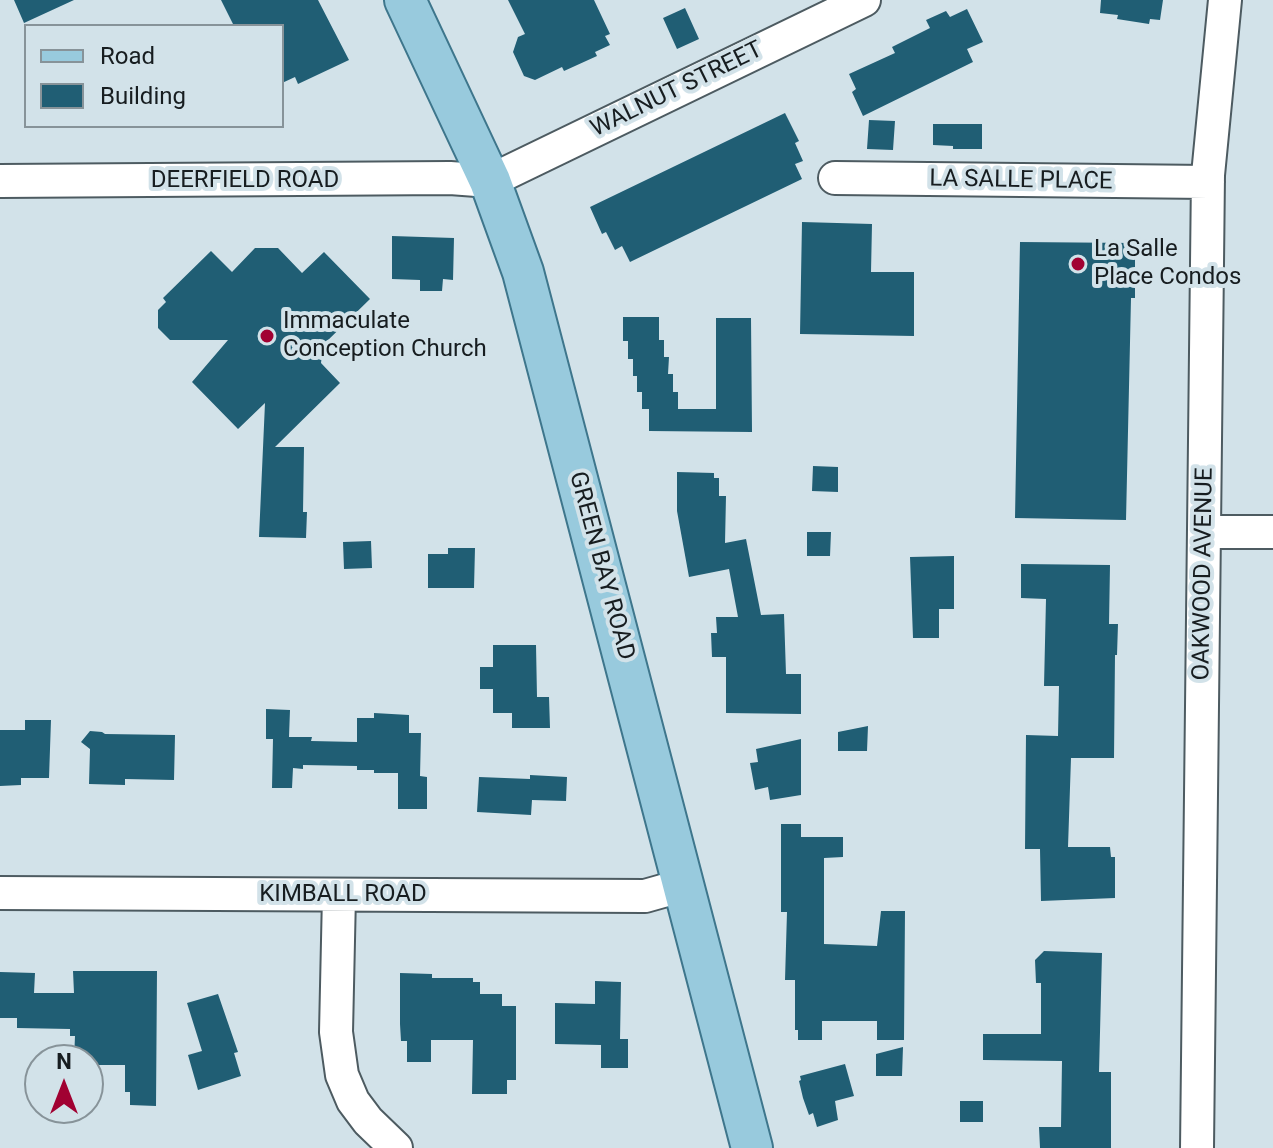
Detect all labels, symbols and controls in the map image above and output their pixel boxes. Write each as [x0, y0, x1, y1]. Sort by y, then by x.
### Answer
legend [24, 24, 284, 128]
street label: WALNUT STREET [586, 36, 768, 144]
text: Road [100, 42, 155, 70]
text: Building [100, 82, 186, 110]
street label: LA SALLE PLACE [929, 165, 1113, 197]
street label: DEERFIELD ROAD [151, 167, 339, 195]
place label: La Salle Place Condos [1094, 236, 1241, 292]
marker: La Salle Place Condos [1069, 255, 1087, 273]
place label: Immaculate Conception Church [283, 308, 487, 364]
marker: Immaculate Conception Church [258, 327, 276, 345]
street label: OAKWOOD AVENUE [1188, 467, 1220, 681]
street label: GREEN BAY ROAD [562, 469, 640, 663]
street label: KIMBALL ROAD [259, 881, 427, 909]
north arrow [24, 1044, 104, 1124]
text: N [56, 1049, 72, 1074]

